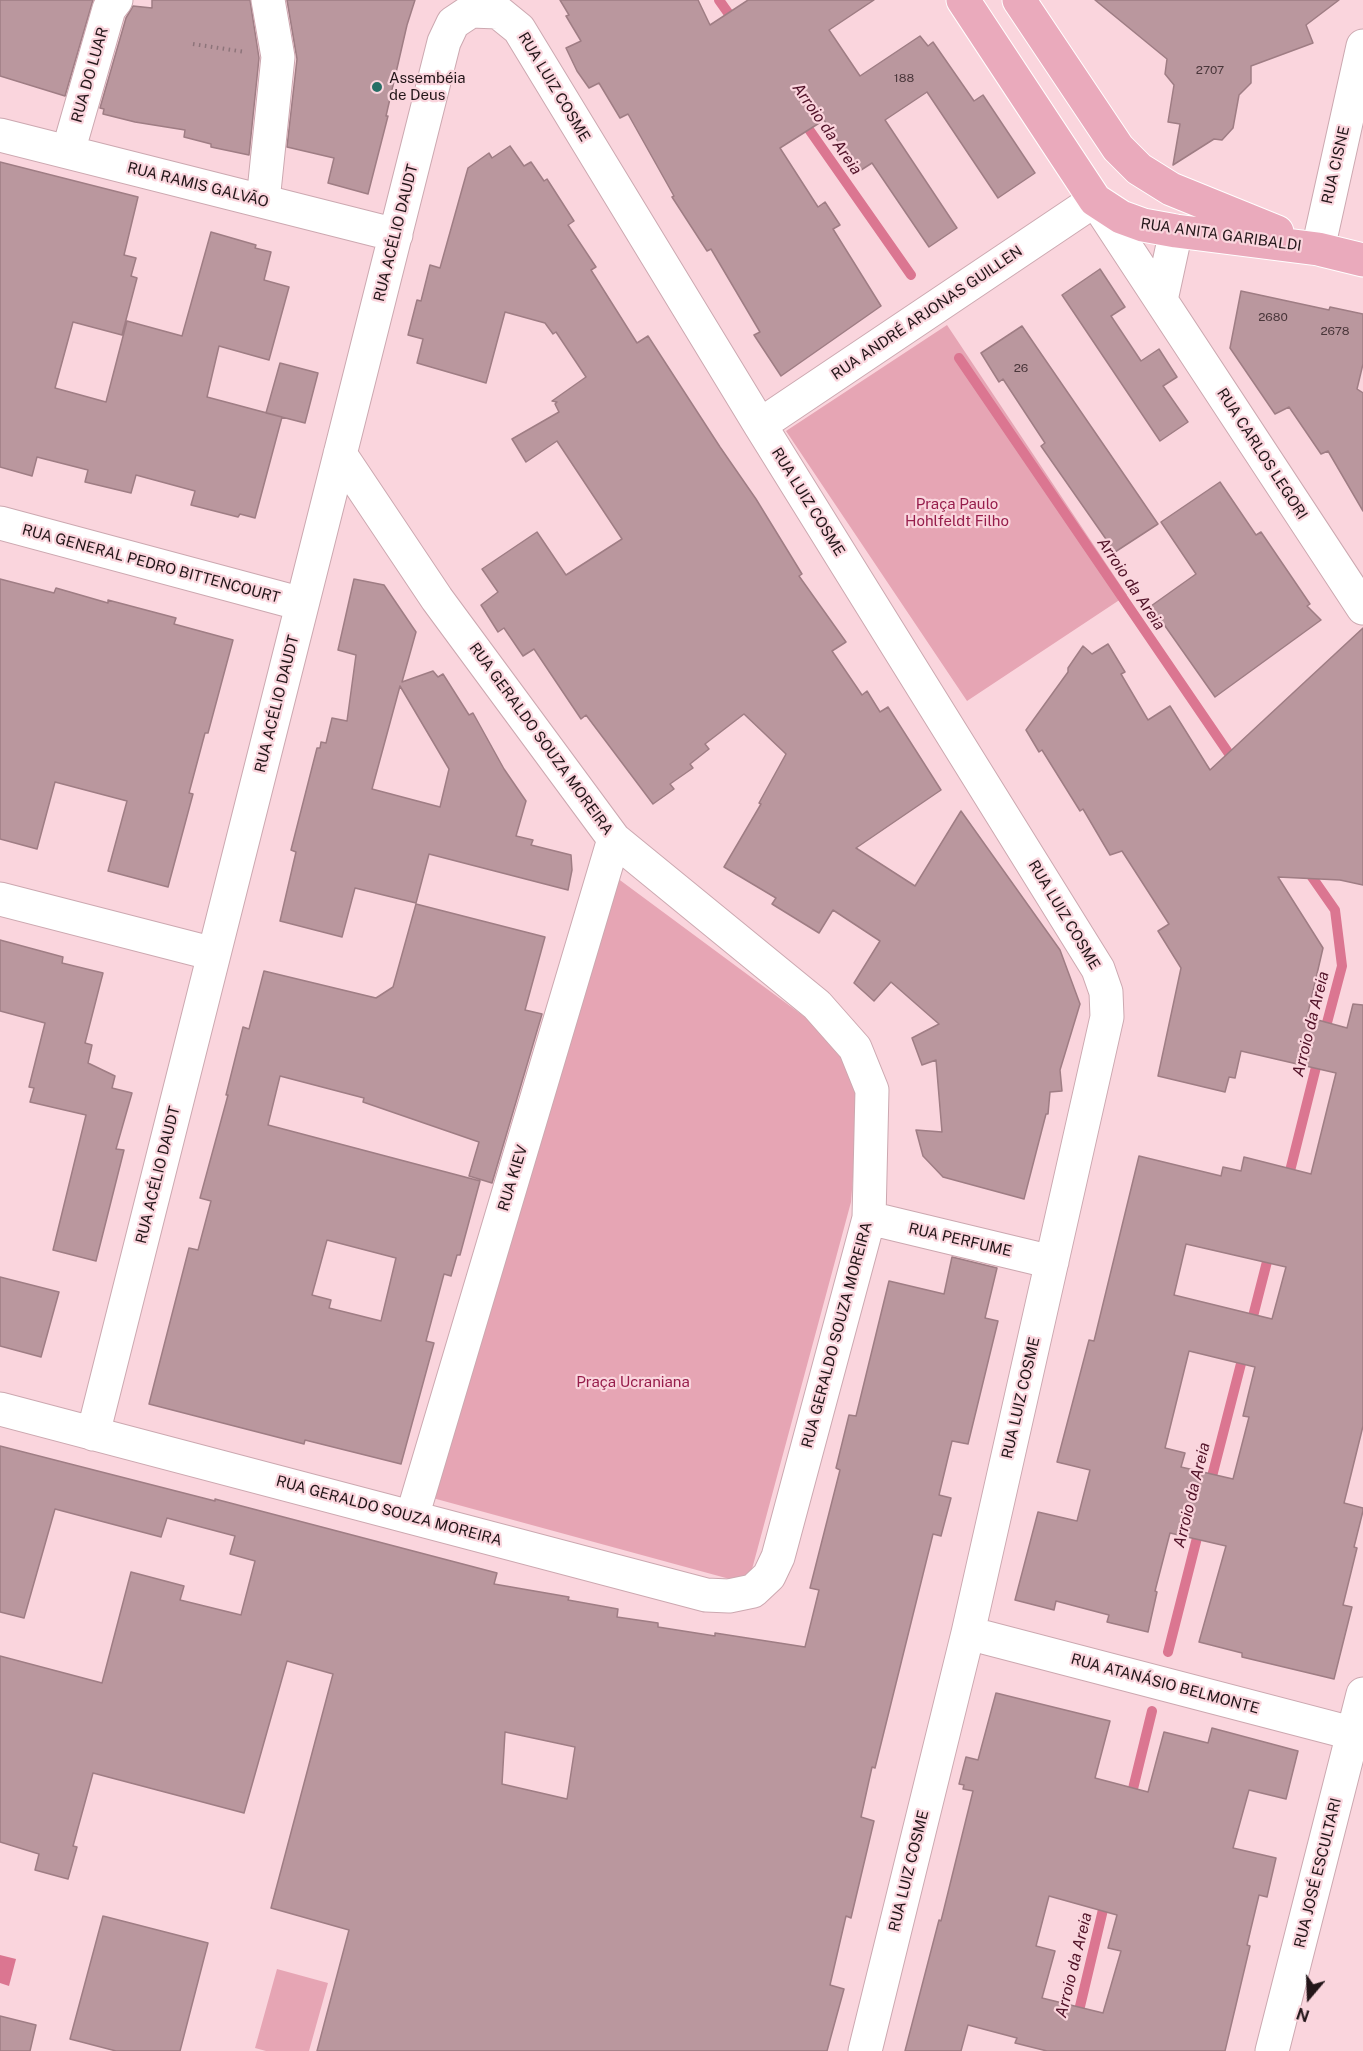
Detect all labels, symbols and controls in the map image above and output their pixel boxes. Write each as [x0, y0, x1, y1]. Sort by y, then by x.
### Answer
street label: RUA DO LUAR [68, 25, 112, 125]
street label: RUA LUIZ COSME [514, 29, 594, 145]
house number: 2707 [1196, 63, 1224, 77]
place label: Assembéia de Deus [389, 69, 466, 104]
house number: 188 [894, 71, 914, 85]
water label: Arroio da Areia [788, 79, 866, 179]
marker: Assembéia de Deus [370, 80, 384, 94]
street label: RUA CISNE [1318, 124, 1354, 206]
street label: RUA RAMIS GALVÃO [125, 159, 271, 211]
street label: RUA ACÉLIO DAUDT [370, 162, 422, 304]
street label: RUA ANITA GARIBALDI [1139, 215, 1303, 255]
street label: RUA ANDRÉ ARJONAS GUILLEN [828, 242, 1026, 384]
house number: 2680 [1258, 310, 1288, 324]
house number: 2678 [1320, 324, 1350, 338]
house number: 26 [1014, 361, 1028, 375]
street label: RUA CARLOS LEGORI [1213, 385, 1311, 523]
street label: RUA LUIZ COSME [767, 445, 849, 559]
park label: Praça Paulo Hohlfeldt Filho [905, 495, 1009, 530]
street label: RUA GENERAL PEDRO BITTENCOURT [20, 521, 282, 607]
water label: Arroio da Areia [1093, 534, 1169, 634]
street label: RUA ACÉLIO DAUDT [251, 633, 303, 775]
street label: RUA GERALDO SOUZA MOREIRA [465, 639, 617, 839]
street label: RUA LUIZ COSME [1024, 857, 1104, 973]
water label: Arroio da Areia [1289, 969, 1333, 1079]
street label: RUA ACÉLIO DAUDT [132, 1104, 184, 1246]
street label: RUA KIEV [494, 1143, 532, 1213]
street label: RUA PERFUME [907, 1219, 1013, 1261]
street label: RUA GERALDO SOUZA MOREIRA [798, 1220, 876, 1450]
street label: RUA LUIZ COSME [998, 1335, 1044, 1461]
park label: Praça Ucraniana [576, 1373, 690, 1391]
water label: Arroio da Areia [1170, 1440, 1214, 1550]
street label: RUA GERALDO SOUZA MOREIRA [274, 1472, 504, 1550]
street label: RUA ATANÁSIO BELMONTE [1069, 1650, 1261, 1718]
street label: RUA JOSÉ ESCULTARI [1291, 1796, 1345, 1950]
street label: RUA LUIZ COSME [885, 1809, 933, 1933]
water label: Arroio da Areia [1052, 1910, 1096, 2020]
north arrow [1279, 1967, 1339, 2027]
text: N [1294, 2003, 1312, 2026]

